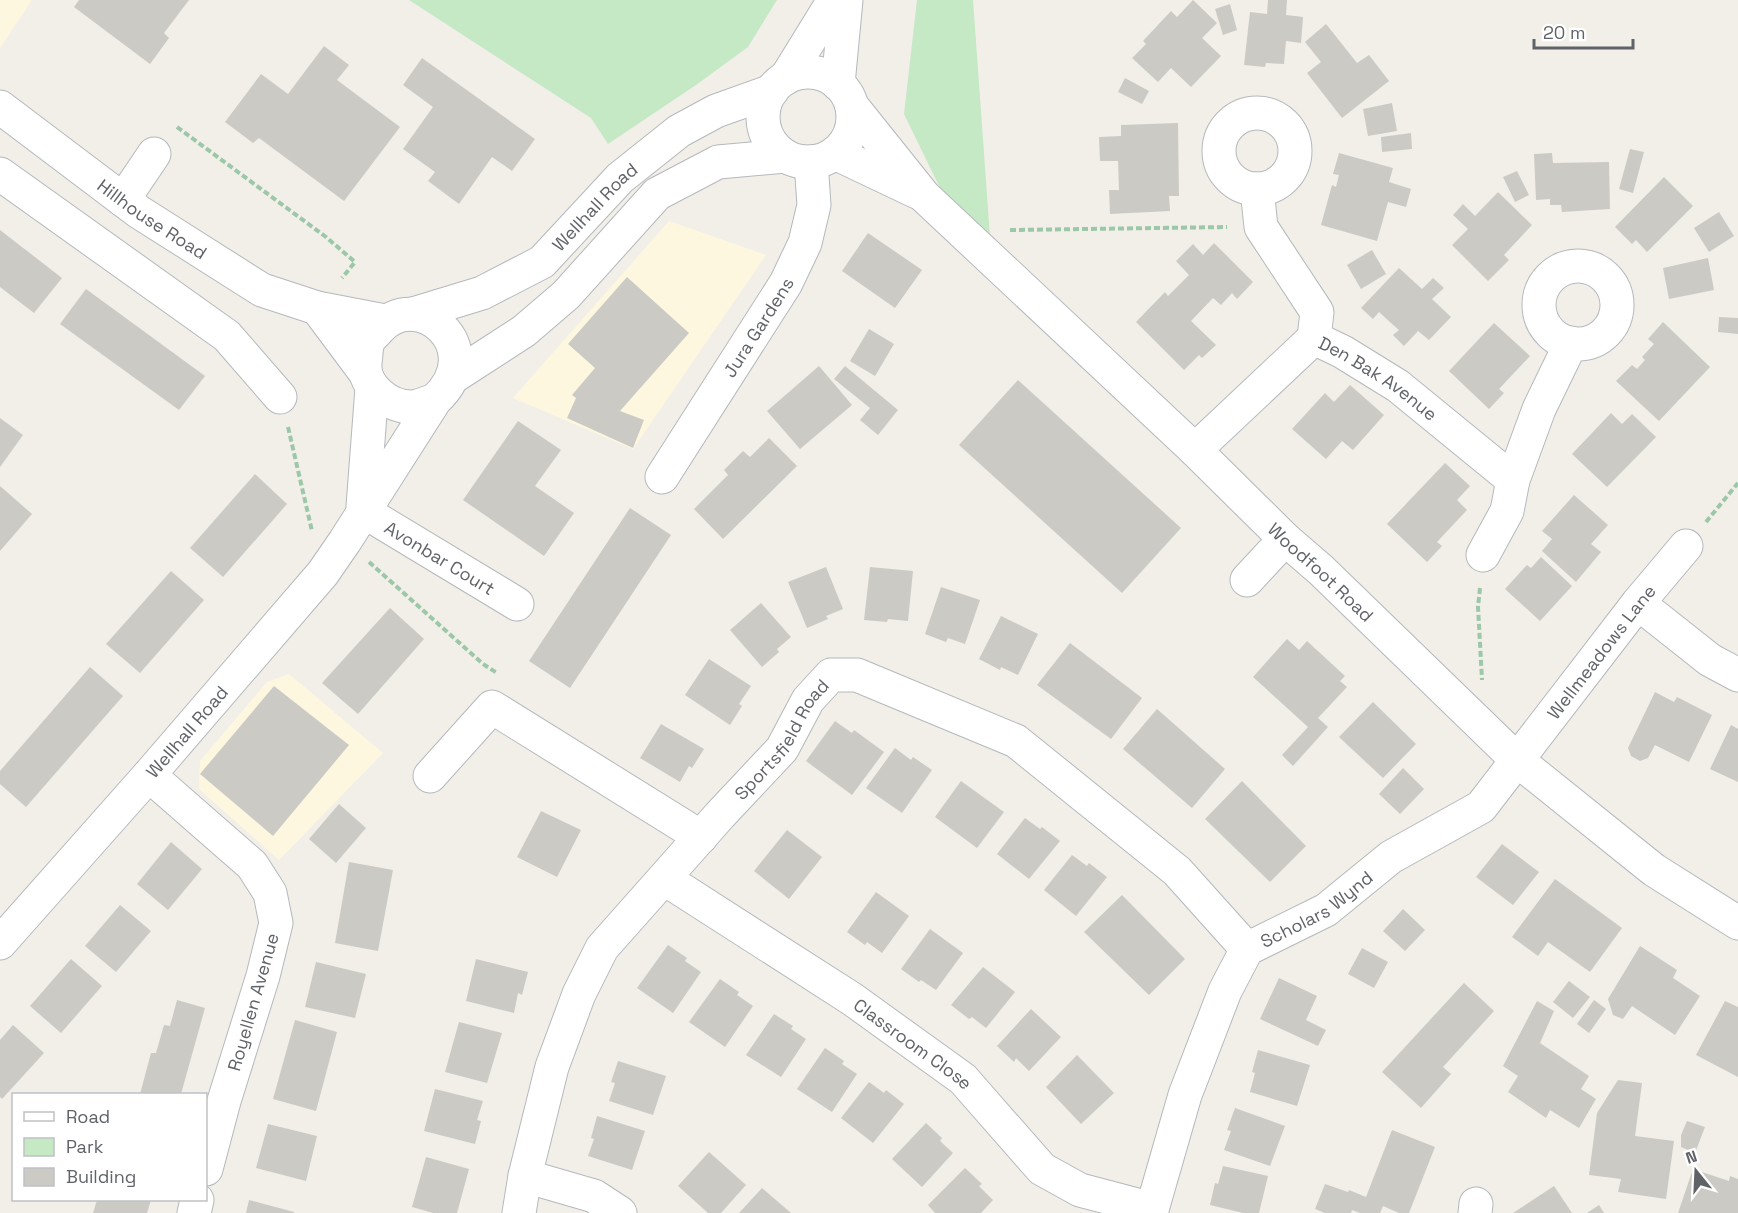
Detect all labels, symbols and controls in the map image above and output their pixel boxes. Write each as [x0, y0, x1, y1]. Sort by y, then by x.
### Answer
scale bar [1534, 12, 1633, 50]
text: 20 m [1543, 21, 1586, 44]
street label: Wellhall Road [547, 157, 642, 256]
street label: Hillhouse Road [93, 173, 211, 264]
street label: Jura Gardens [717, 274, 798, 381]
street label: Den Bak Avenue [1315, 331, 1443, 425]
street label: Avonbar Court [381, 515, 499, 600]
street label: Woodfoot Road [1263, 517, 1379, 626]
street label: Wellmeadows Lane [1542, 579, 1660, 723]
street label: Sportsfield Road [729, 674, 833, 804]
street label: Wellhall Road [141, 681, 232, 782]
street label: Scholars Wynd [1256, 865, 1377, 952]
street label: Royellen Avenue [222, 930, 284, 1074]
street label: Classroom Close [849, 993, 978, 1094]
legend [12, 1093, 207, 1201]
text: Road [66, 1105, 110, 1128]
text: Park [66, 1135, 104, 1158]
north arrow [1666, 1141, 1726, 1201]
text: N [1683, 1146, 1700, 1169]
text: Building [66, 1165, 136, 1188]

